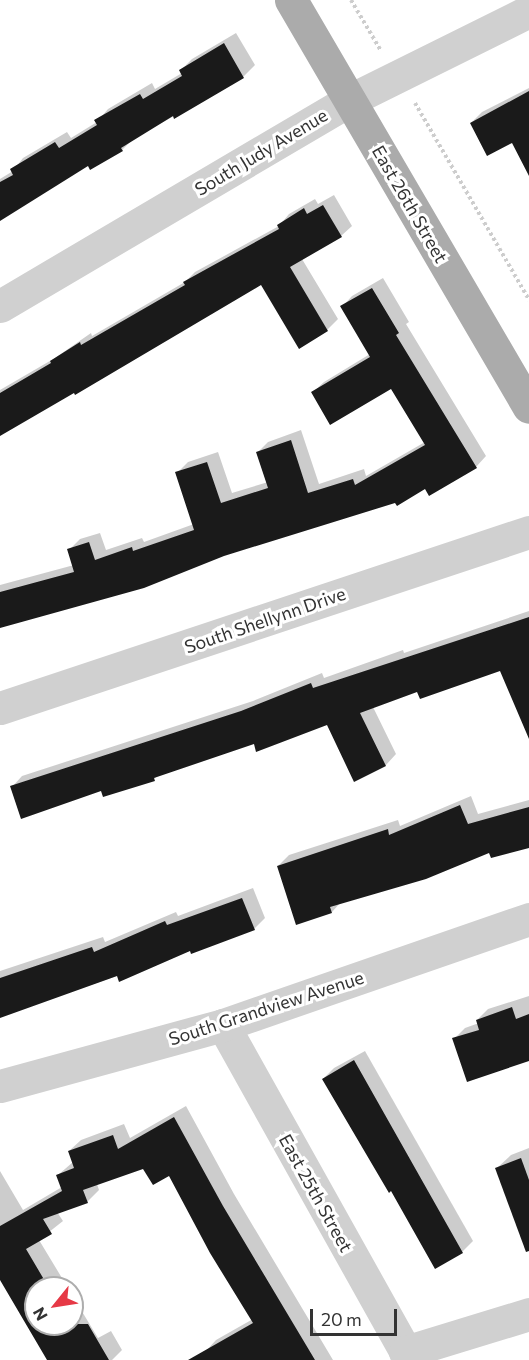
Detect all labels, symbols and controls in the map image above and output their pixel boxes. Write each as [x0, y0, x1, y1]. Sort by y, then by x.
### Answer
street label: South Judy Avenue [191, 104, 331, 200]
street label: East 26th Street [368, 141, 452, 267]
street label: South Shellynn Drive [182, 582, 348, 658]
street label: South Grandview Avenue [166, 966, 366, 1050]
street label: East 25th Street [275, 1130, 357, 1256]
north arrow [24, 1276, 84, 1336]
scale bar [313, 1297, 400, 1335]
text: N [28, 1304, 51, 1324]
text: 20 m [321, 1308, 362, 1330]

